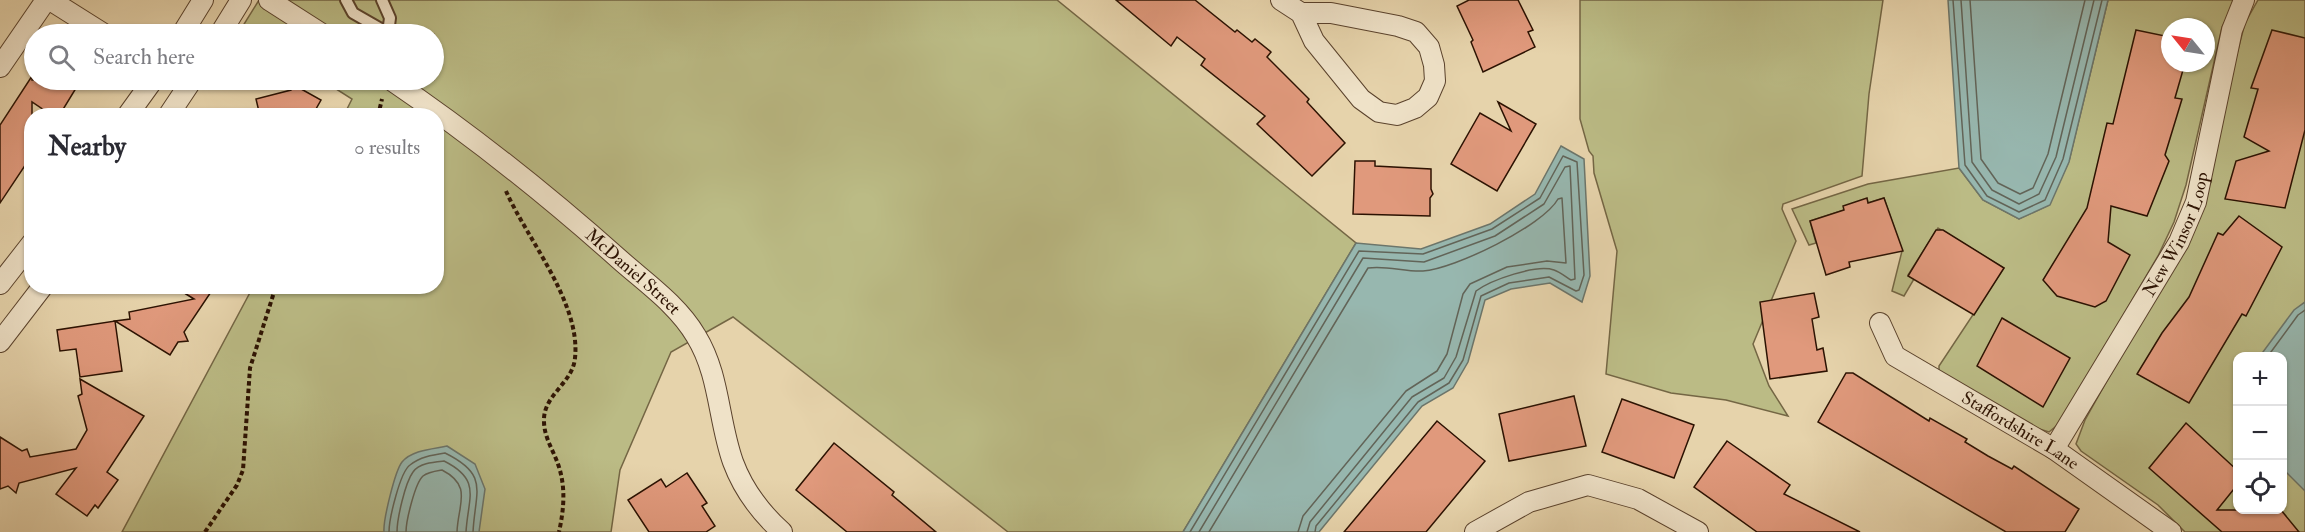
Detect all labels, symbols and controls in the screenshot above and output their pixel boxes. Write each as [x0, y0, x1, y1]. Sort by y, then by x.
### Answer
north arrow [2161, 18, 2215, 72]
search box [24, 24, 444, 90]
icon: search [45, 41, 78, 74]
text: Search here [93, 43, 195, 71]
text: Nearby [48, 131, 126, 163]
text: 0 results [354, 135, 420, 160]
street label: New Winsor Loop [2137, 170, 2214, 301]
street label: McDaniel Street [581, 223, 686, 320]
map controls [2233, 352, 2287, 514]
button: + [2233, 352, 2287, 406]
street label: Staffordshire Lane [1957, 386, 2084, 475]
button: − [2233, 406, 2287, 460]
button: locate [2233, 460, 2287, 514]

